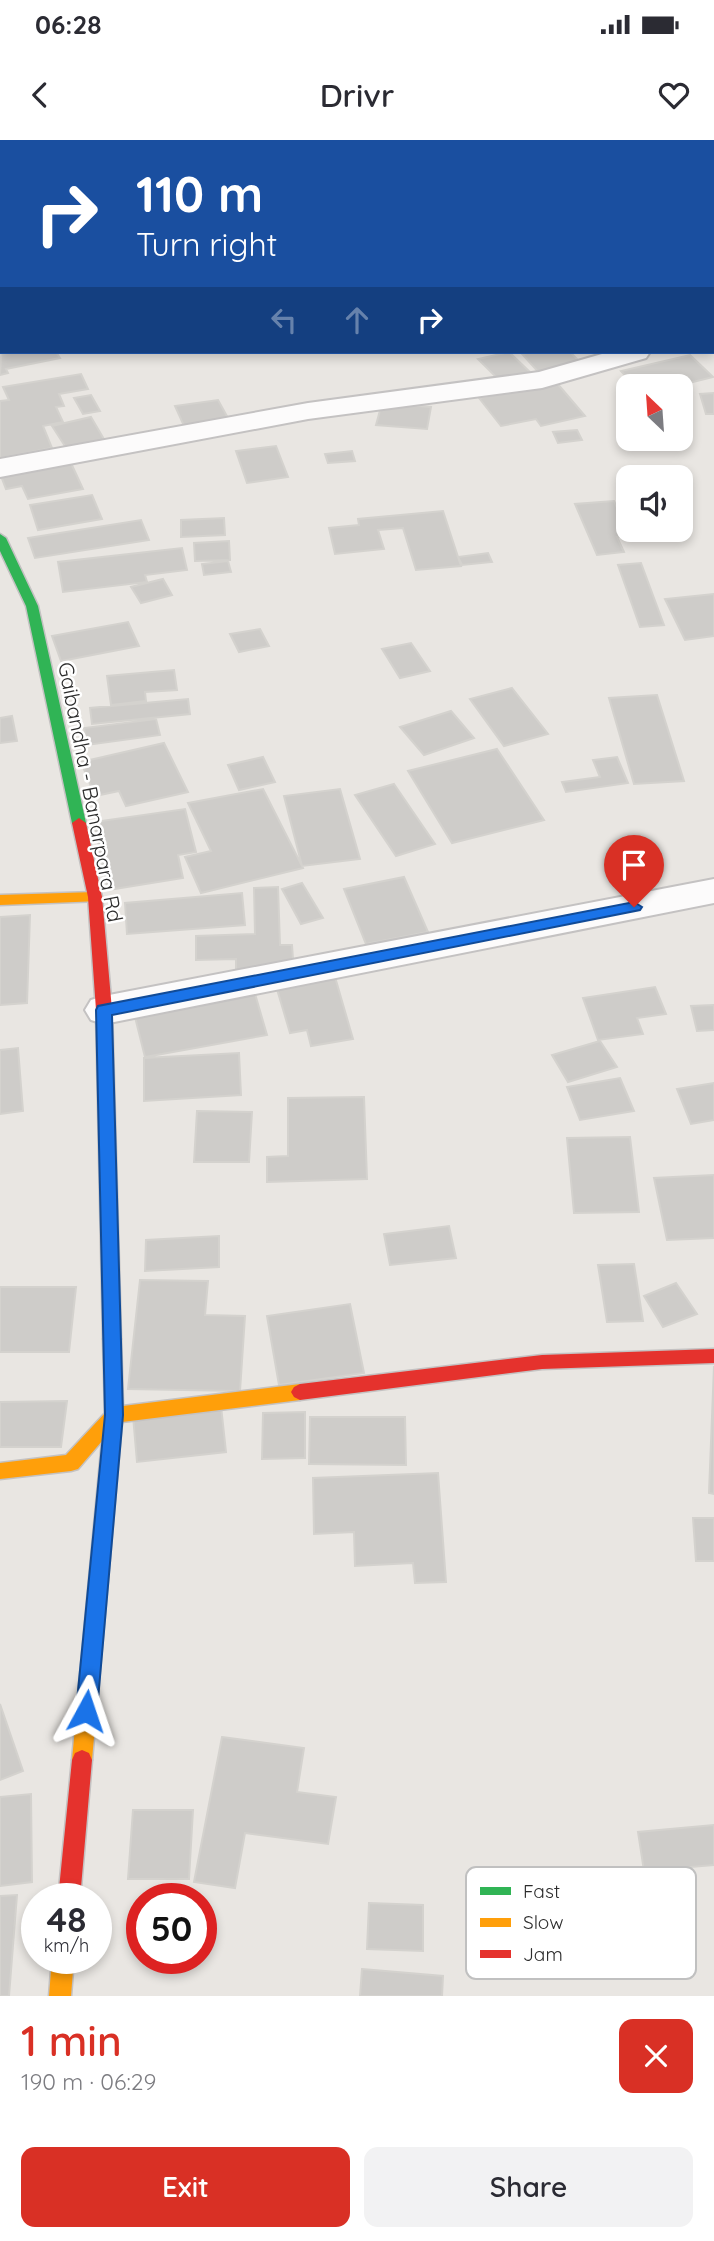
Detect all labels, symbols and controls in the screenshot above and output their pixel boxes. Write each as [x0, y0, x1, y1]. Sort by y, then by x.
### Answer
text: 06:28 [35, 8, 101, 41]
text: Drivr [320, 75, 394, 115]
icon: back [21, 76, 59, 114]
icon: heart [655, 76, 693, 114]
text: 110 m [136, 163, 263, 224]
icon: right [21, 168, 112, 259]
text: Turn right [136, 224, 277, 264]
icon: left [265, 301, 303, 339]
icon: ahead [338, 301, 376, 339]
icon: right [411, 301, 449, 339]
north arrow [616, 374, 693, 452]
map controls [616, 374, 693, 542]
button: sound [616, 465, 693, 542]
street label: Gaibandha - Banarpara Rd [53, 660, 129, 924]
pin [604, 835, 664, 907]
icon: arrive [615, 846, 653, 884]
position arrow [49, 1674, 123, 1748]
legend [466, 1867, 696, 1979]
text: Fast [523, 1879, 560, 1903]
speed limit sign: 50 [126, 1883, 217, 1974]
text: 48 [47, 1897, 86, 1941]
text: Slow [523, 1910, 564, 1934]
text: km/h [44, 1934, 89, 1957]
text: Jam [523, 1942, 563, 1966]
text: 1 min [21, 2014, 122, 2067]
button: close [619, 2019, 693, 2093]
text: 190 m · 06:29 [21, 2067, 156, 2096]
button: Exit [21, 2147, 350, 2227]
button: Share [364, 2147, 693, 2227]

